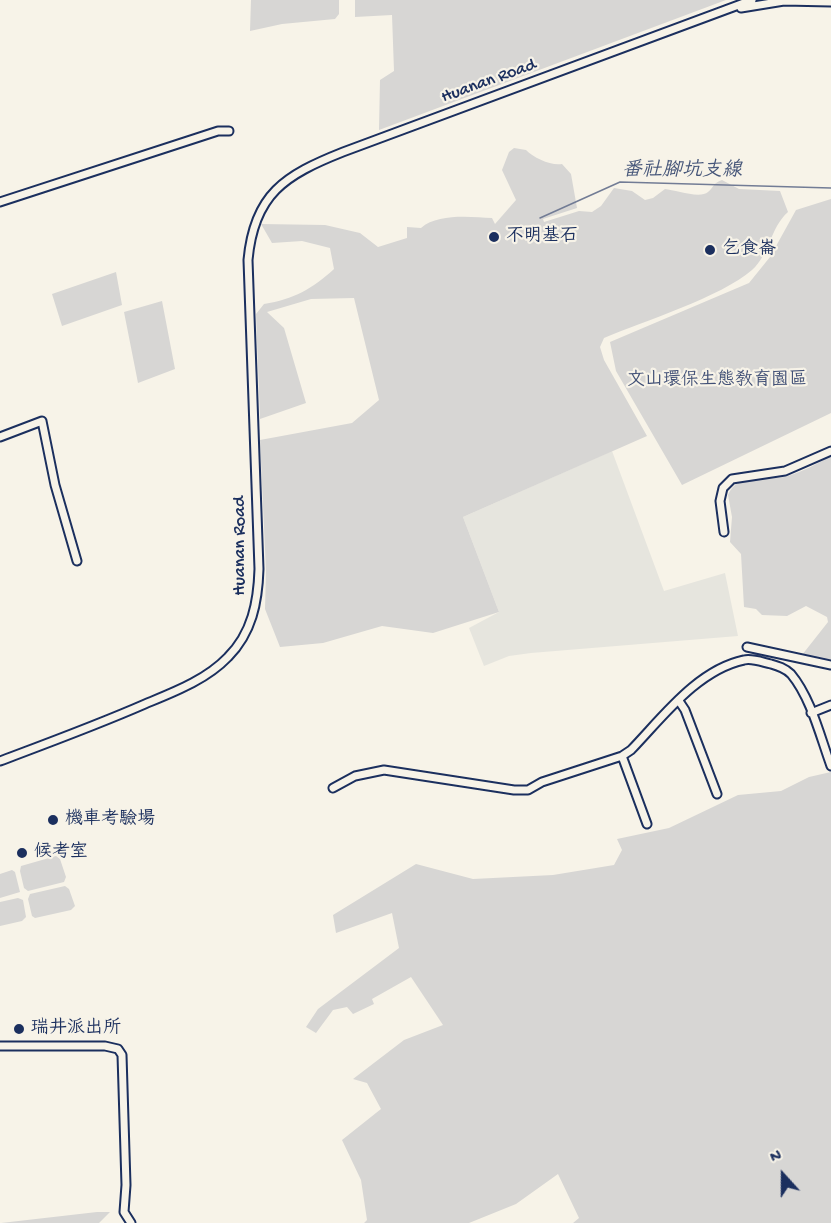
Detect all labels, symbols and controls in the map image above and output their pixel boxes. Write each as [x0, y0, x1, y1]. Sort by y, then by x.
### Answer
street label: Huanan Road [439, 55, 539, 109]
water label: 番社腳坑支線 [622, 160, 742, 184]
place label: 不明基石 [506, 226, 578, 248]
marker: 不明基石 [487, 230, 501, 244]
place label: 乞食崙 [722, 239, 776, 261]
marker: 乞食崙 [703, 243, 717, 257]
park label: 文山環保生態教育園區 [627, 370, 807, 392]
street label: Huanan Road [230, 496, 252, 596]
place label: 機車考驗場 [65, 809, 155, 831]
marker: 機車考驗場 [46, 813, 60, 827]
place label: 候考室 [34, 842, 88, 864]
marker: 候考室 [15, 846, 29, 860]
place label: 瑞井派出所 [31, 1018, 121, 1040]
marker: 瑞井派出所 [12, 1022, 26, 1036]
north arrow [753, 1145, 813, 1205]
text: N [768, 1147, 785, 1168]

